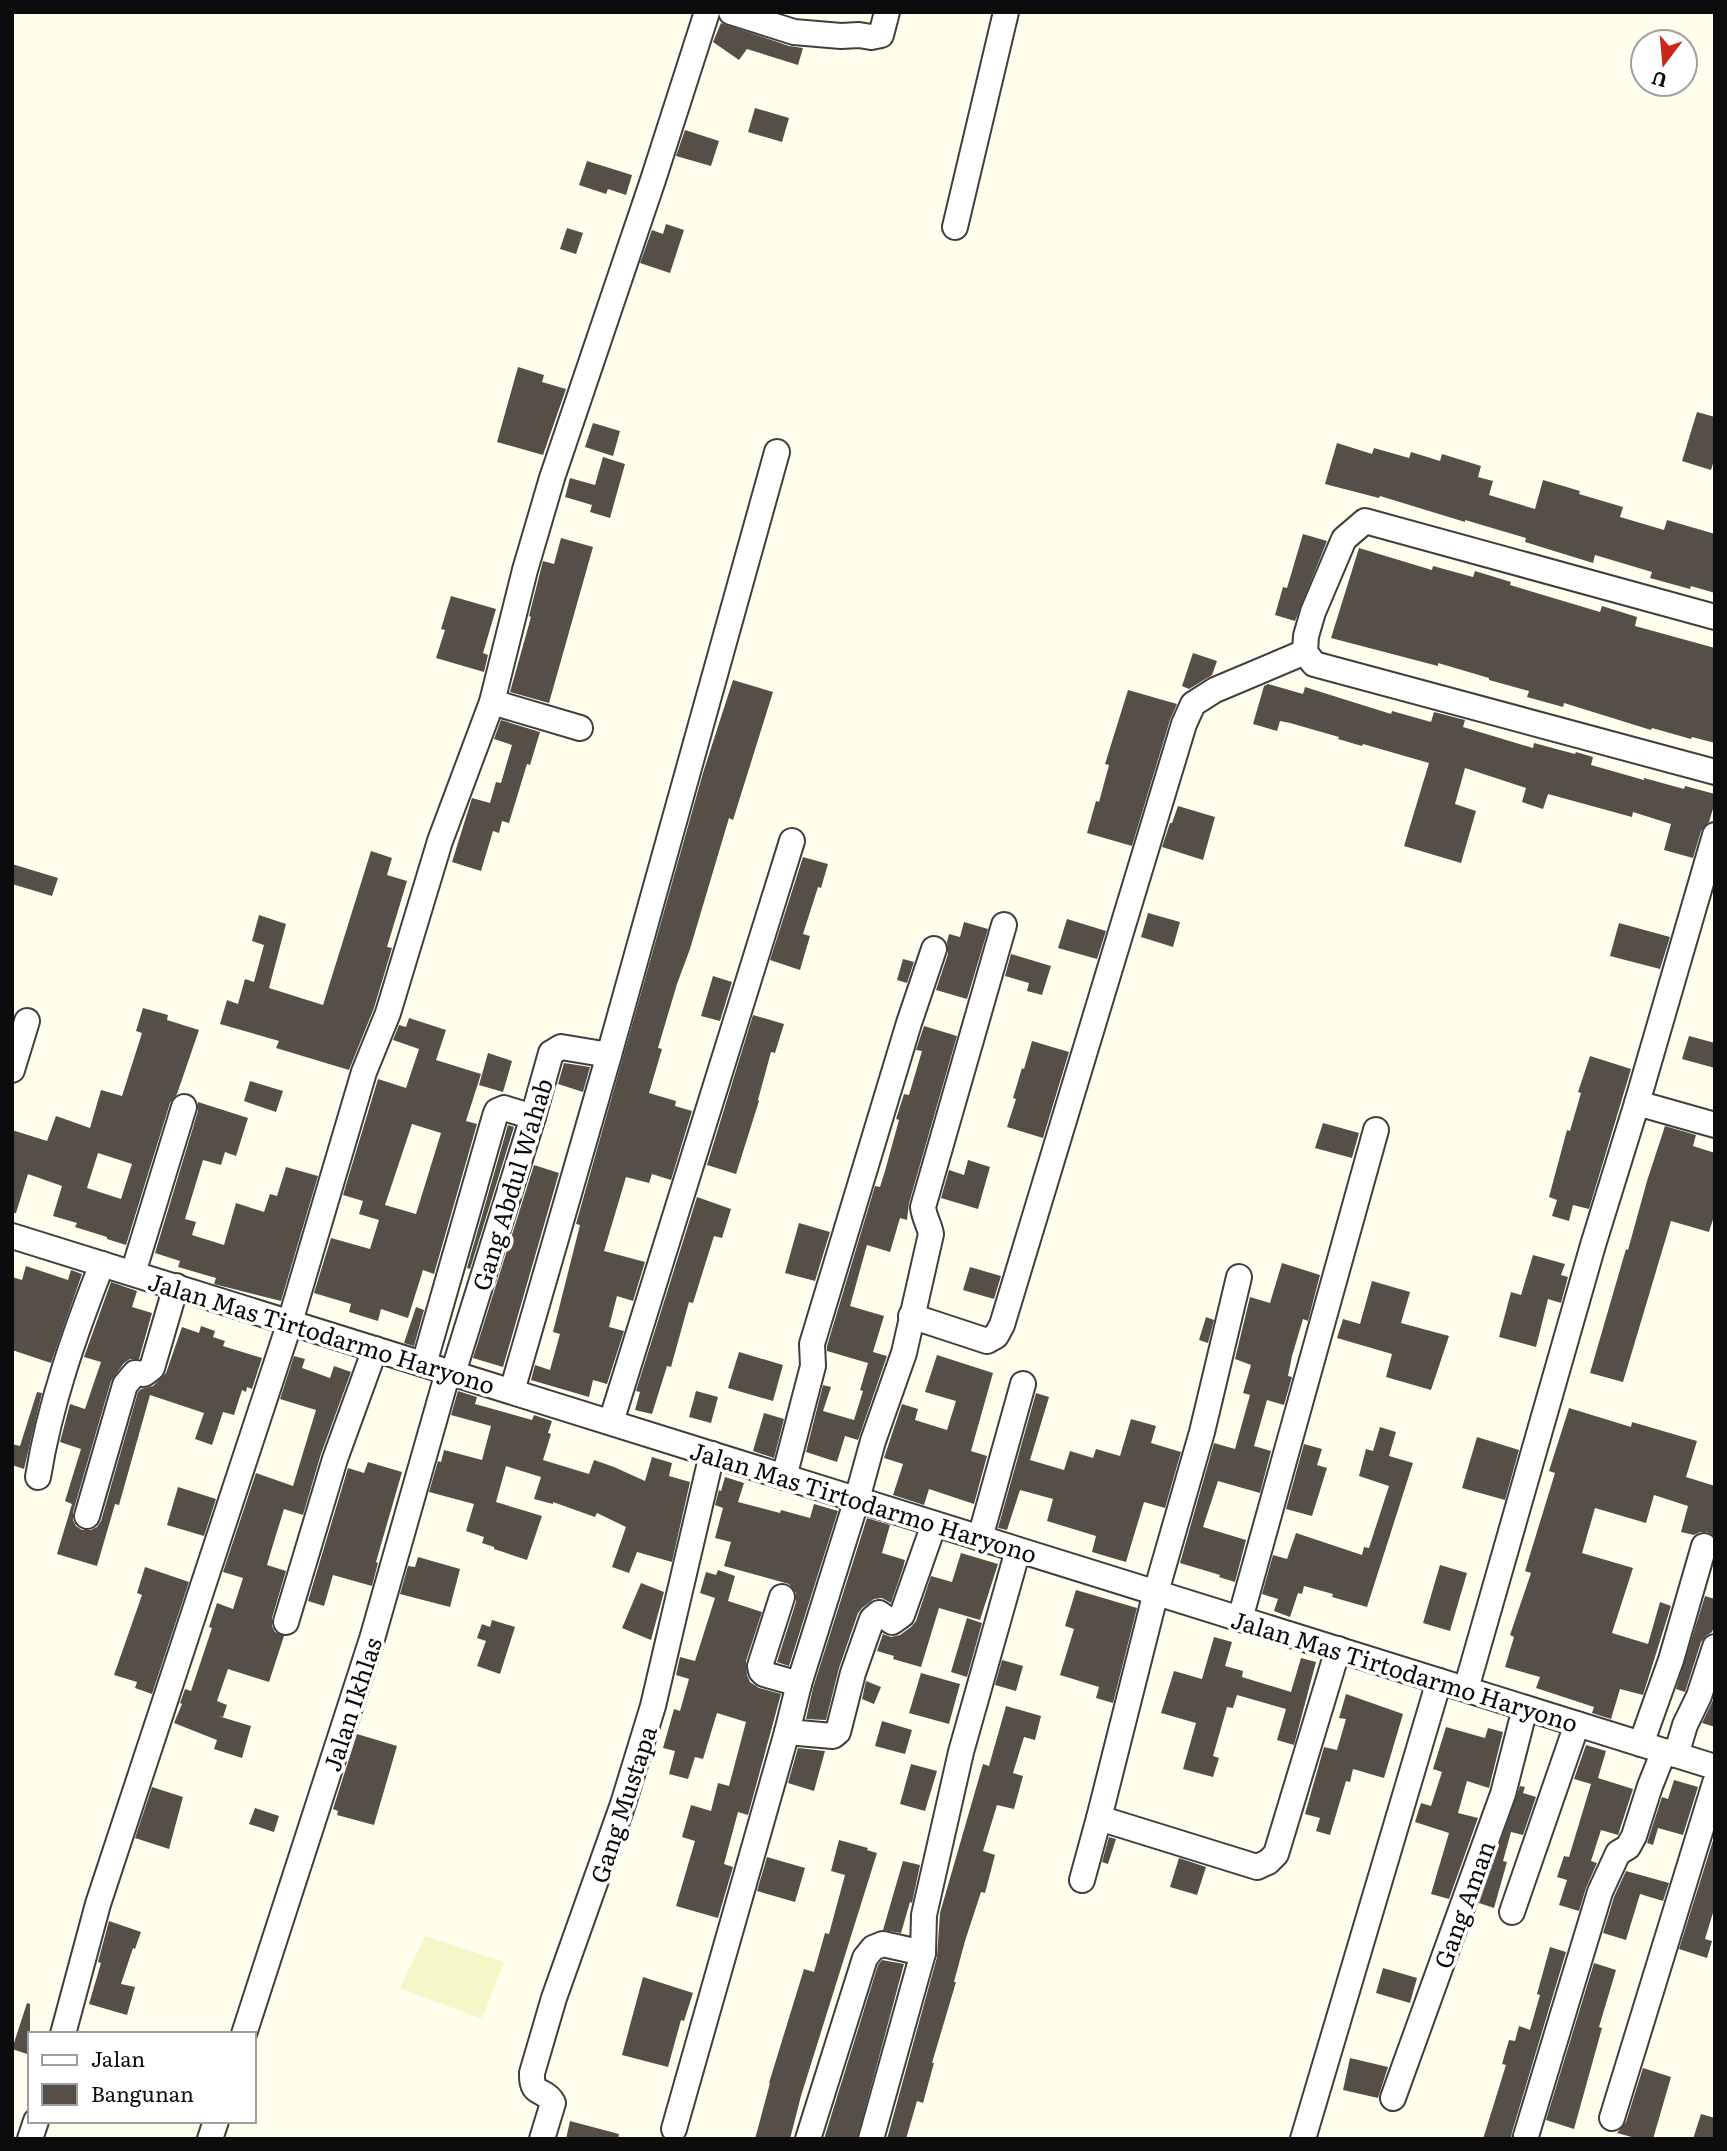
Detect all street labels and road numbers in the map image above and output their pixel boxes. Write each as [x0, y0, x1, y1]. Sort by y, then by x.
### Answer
street label: Gang Abdul Wahab [462, 1074, 560, 1294]
street label: Jalan Mas Tirtodarmo Haryono [144, 1263, 500, 1401]
street label: Jalan Mas Tirtodarmo Haryono [686, 1432, 1042, 1570]
street label: Jalan Mas Tirtodarmo Haryono [1227, 1601, 1583, 1739]
street label: Jalan Ikhlas [313, 1633, 389, 1775]
street label: Gang Mustapa [580, 1721, 664, 1887]
street label: Gang Aman [1424, 1835, 1502, 1973]

